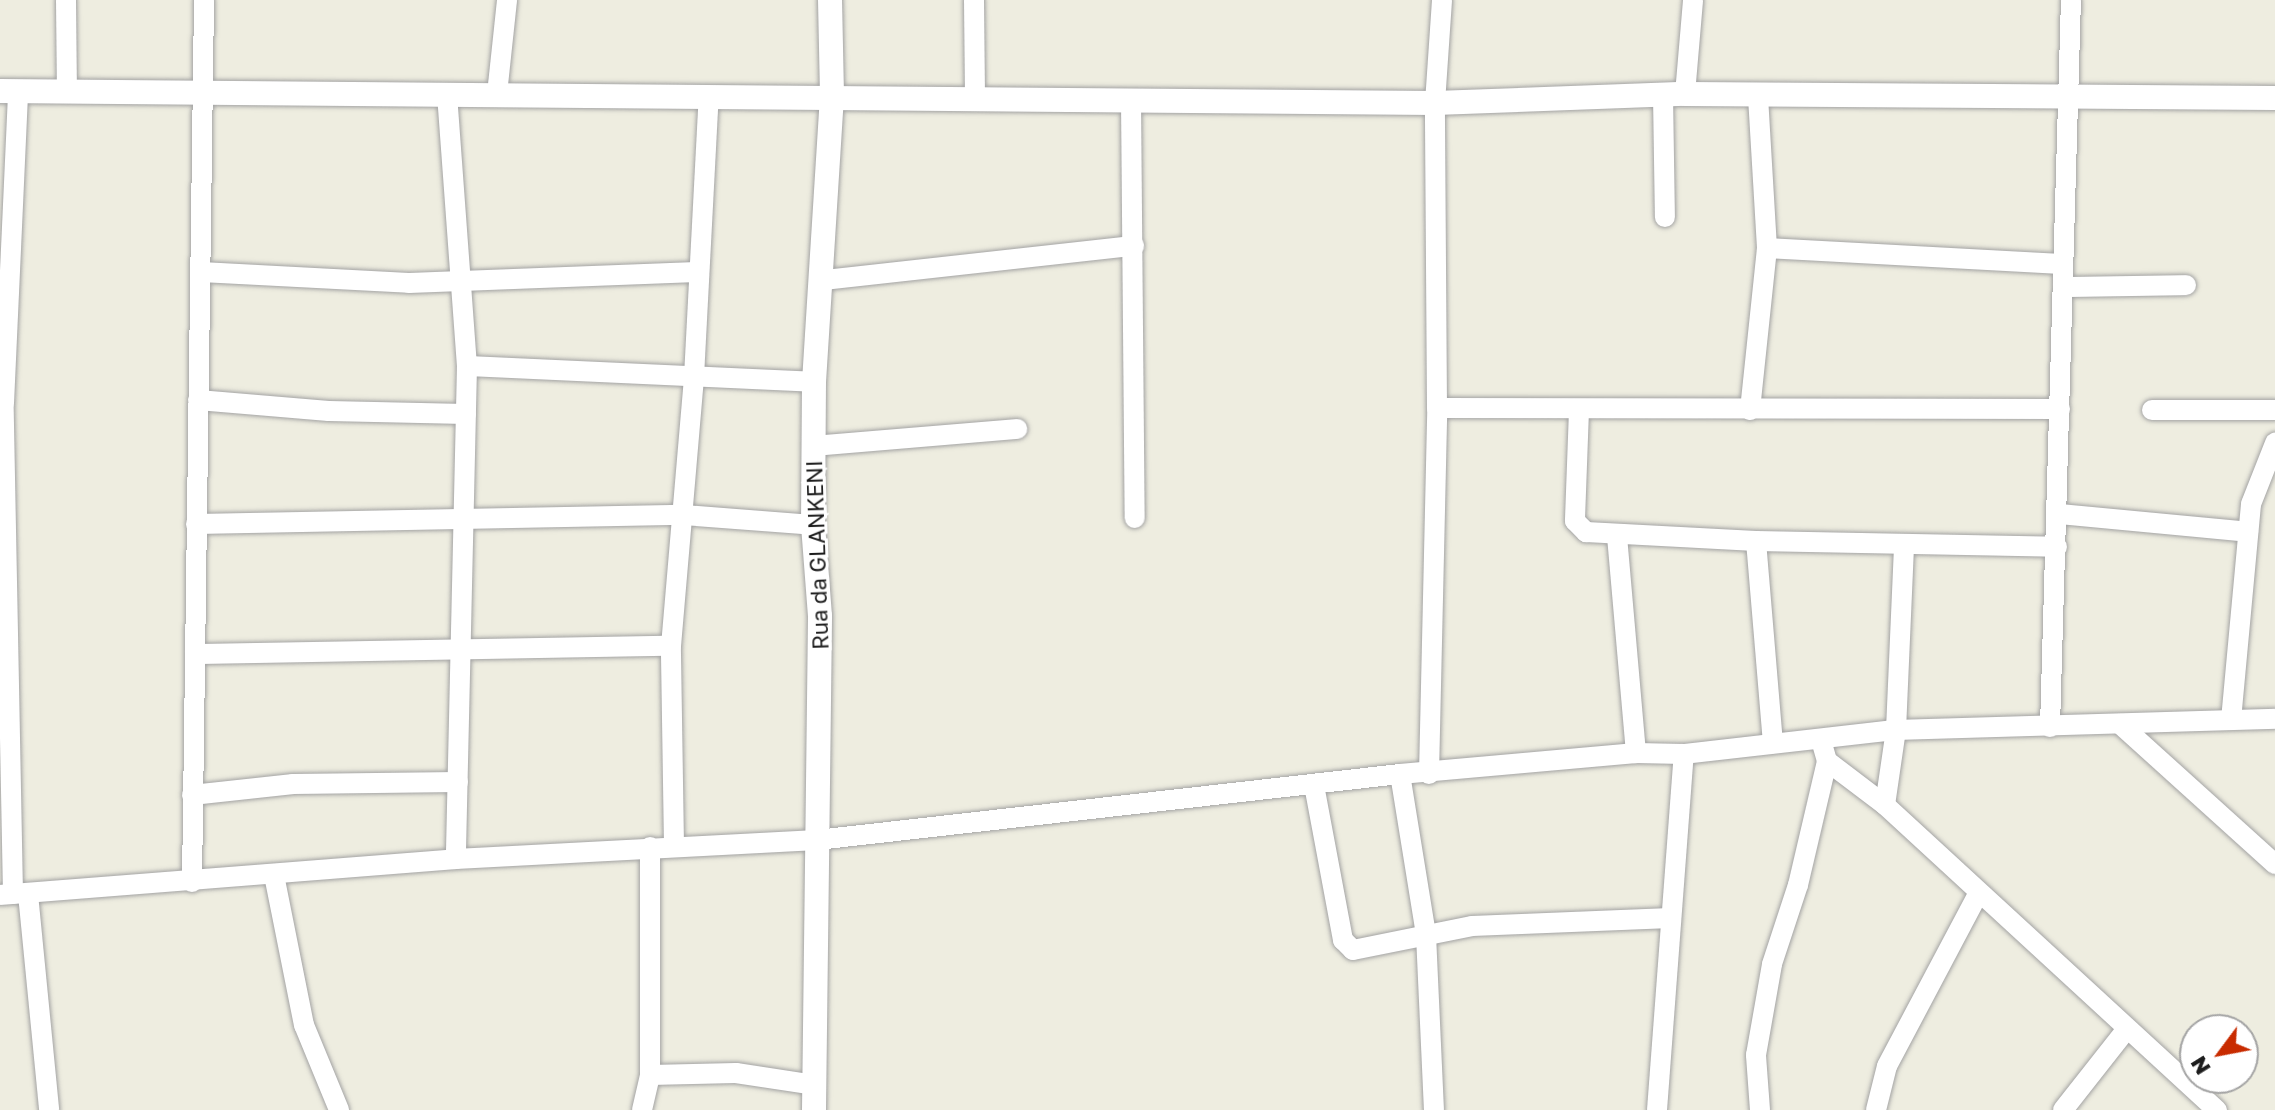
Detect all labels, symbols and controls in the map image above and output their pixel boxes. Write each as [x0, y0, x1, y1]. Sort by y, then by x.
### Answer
street label: Rua da GLANKENI [800, 460, 834, 650]
north arrow [2179, 1014, 2259, 1094]
text: N [2184, 1052, 2216, 1080]

